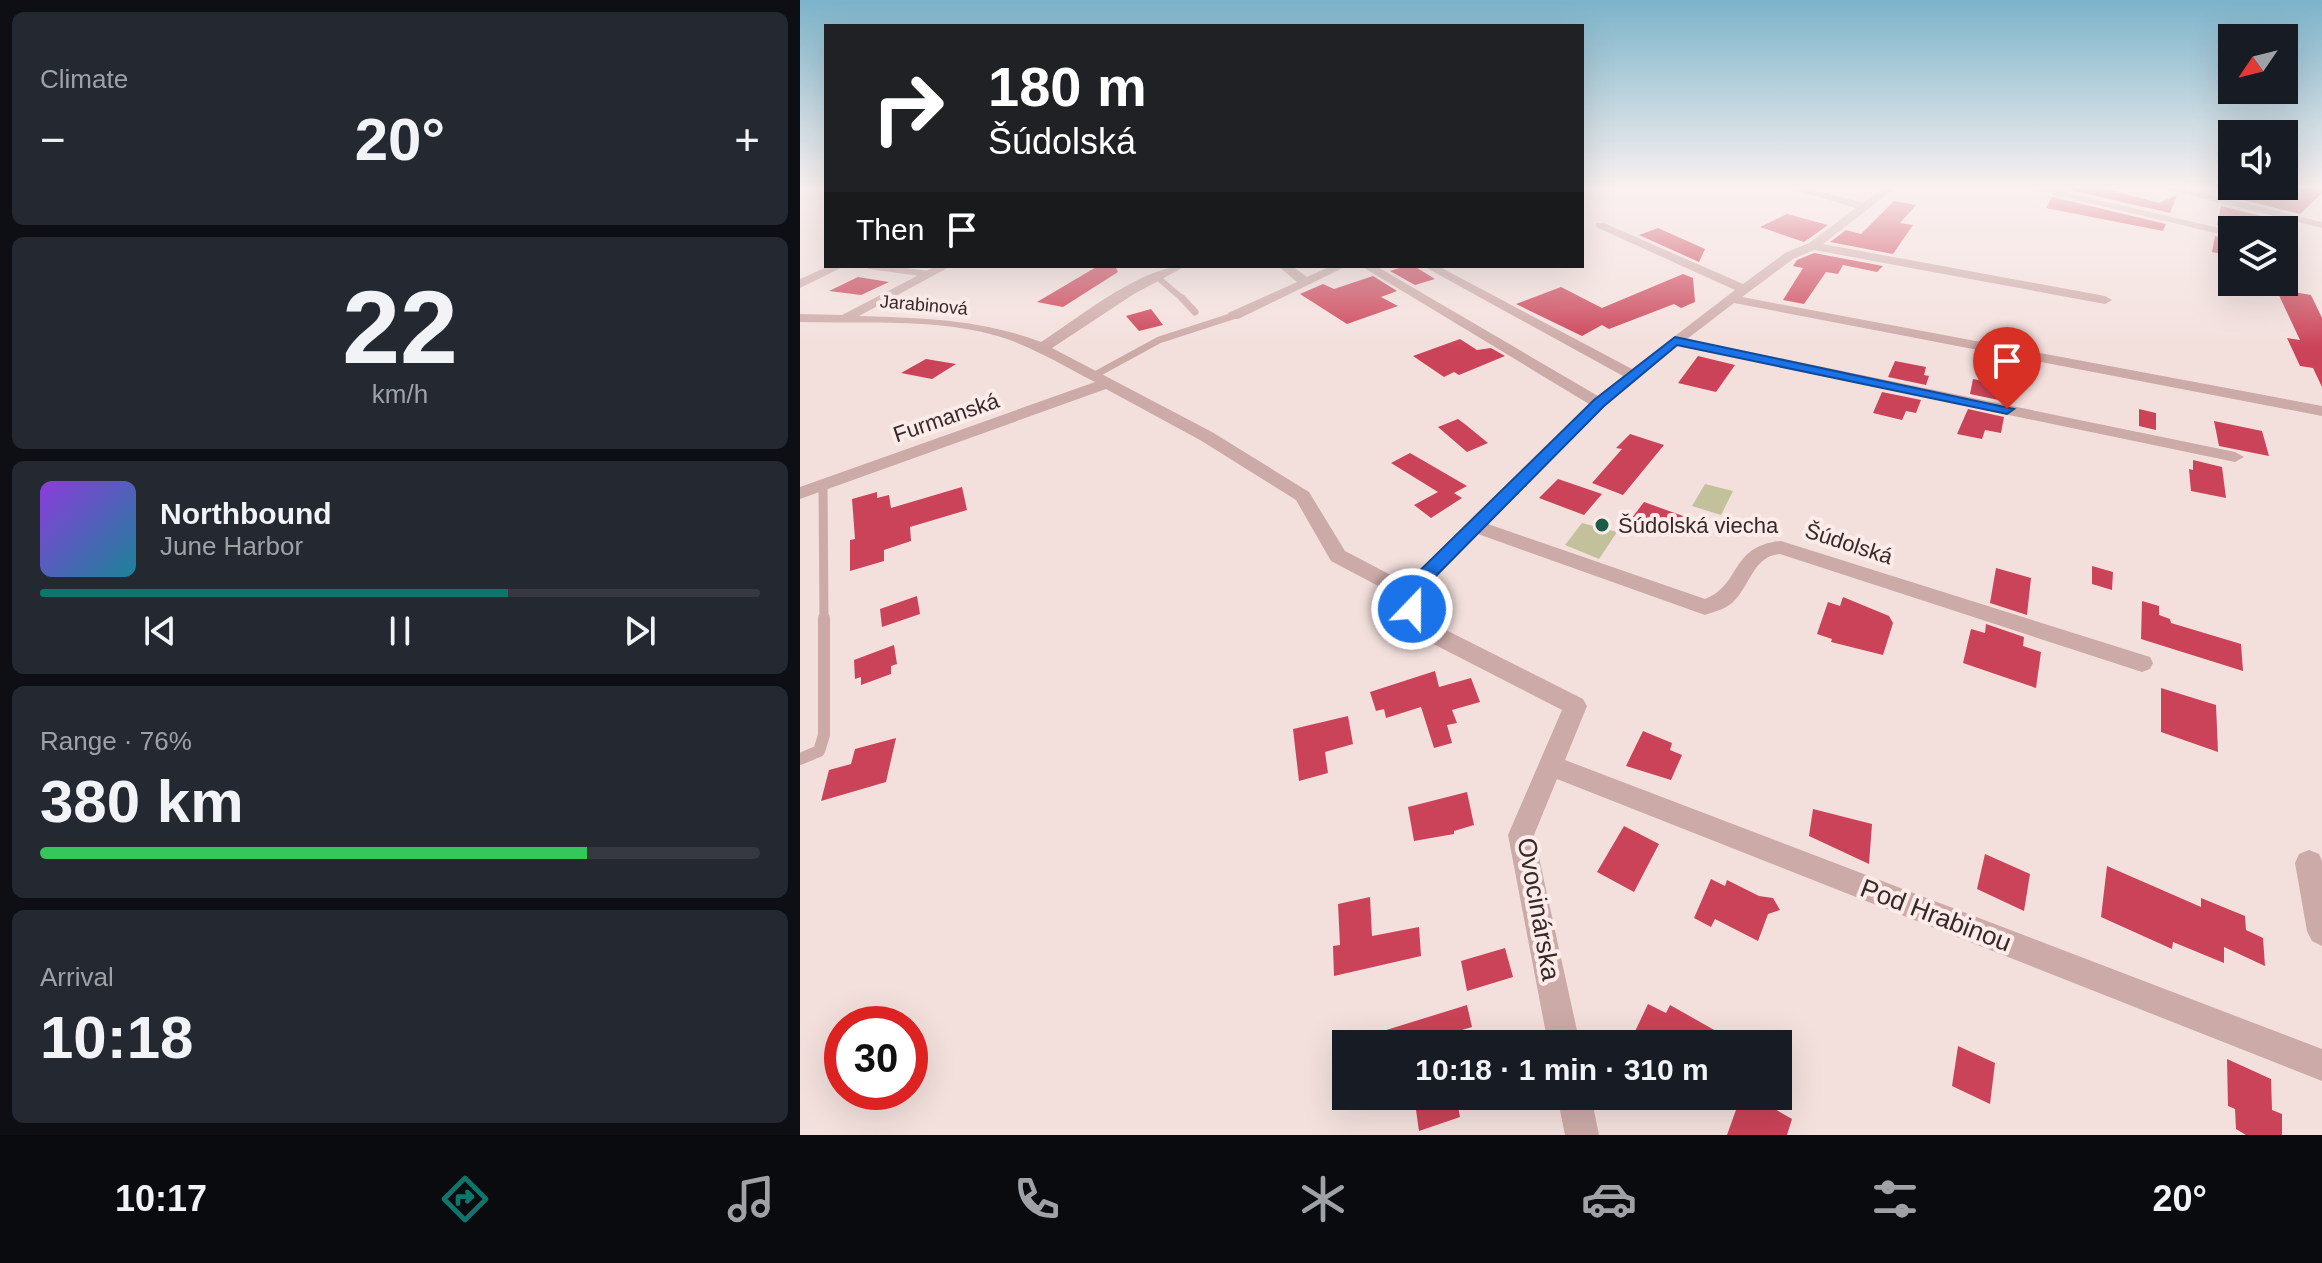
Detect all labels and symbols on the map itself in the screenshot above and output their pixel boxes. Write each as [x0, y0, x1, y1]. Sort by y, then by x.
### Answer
north arrow [2218, 24, 2298, 104]
street label: Jarabinová [879, 291, 970, 319]
pin [1973, 327, 2041, 409]
street label: Furmanská [890, 387, 1003, 447]
place label: Šúdolská viecha [1618, 513, 1779, 538]
marker: Šúdolská viecha [1593, 516, 1611, 534]
street label: Šúdolská [1802, 518, 1896, 570]
position arrow [1370, 567, 1454, 651]
street label: Ovocinárska [1512, 835, 1566, 983]
street label: Pod Hrabinou [1856, 873, 2016, 957]
speed limit sign: 30 [824, 1006, 928, 1110]

